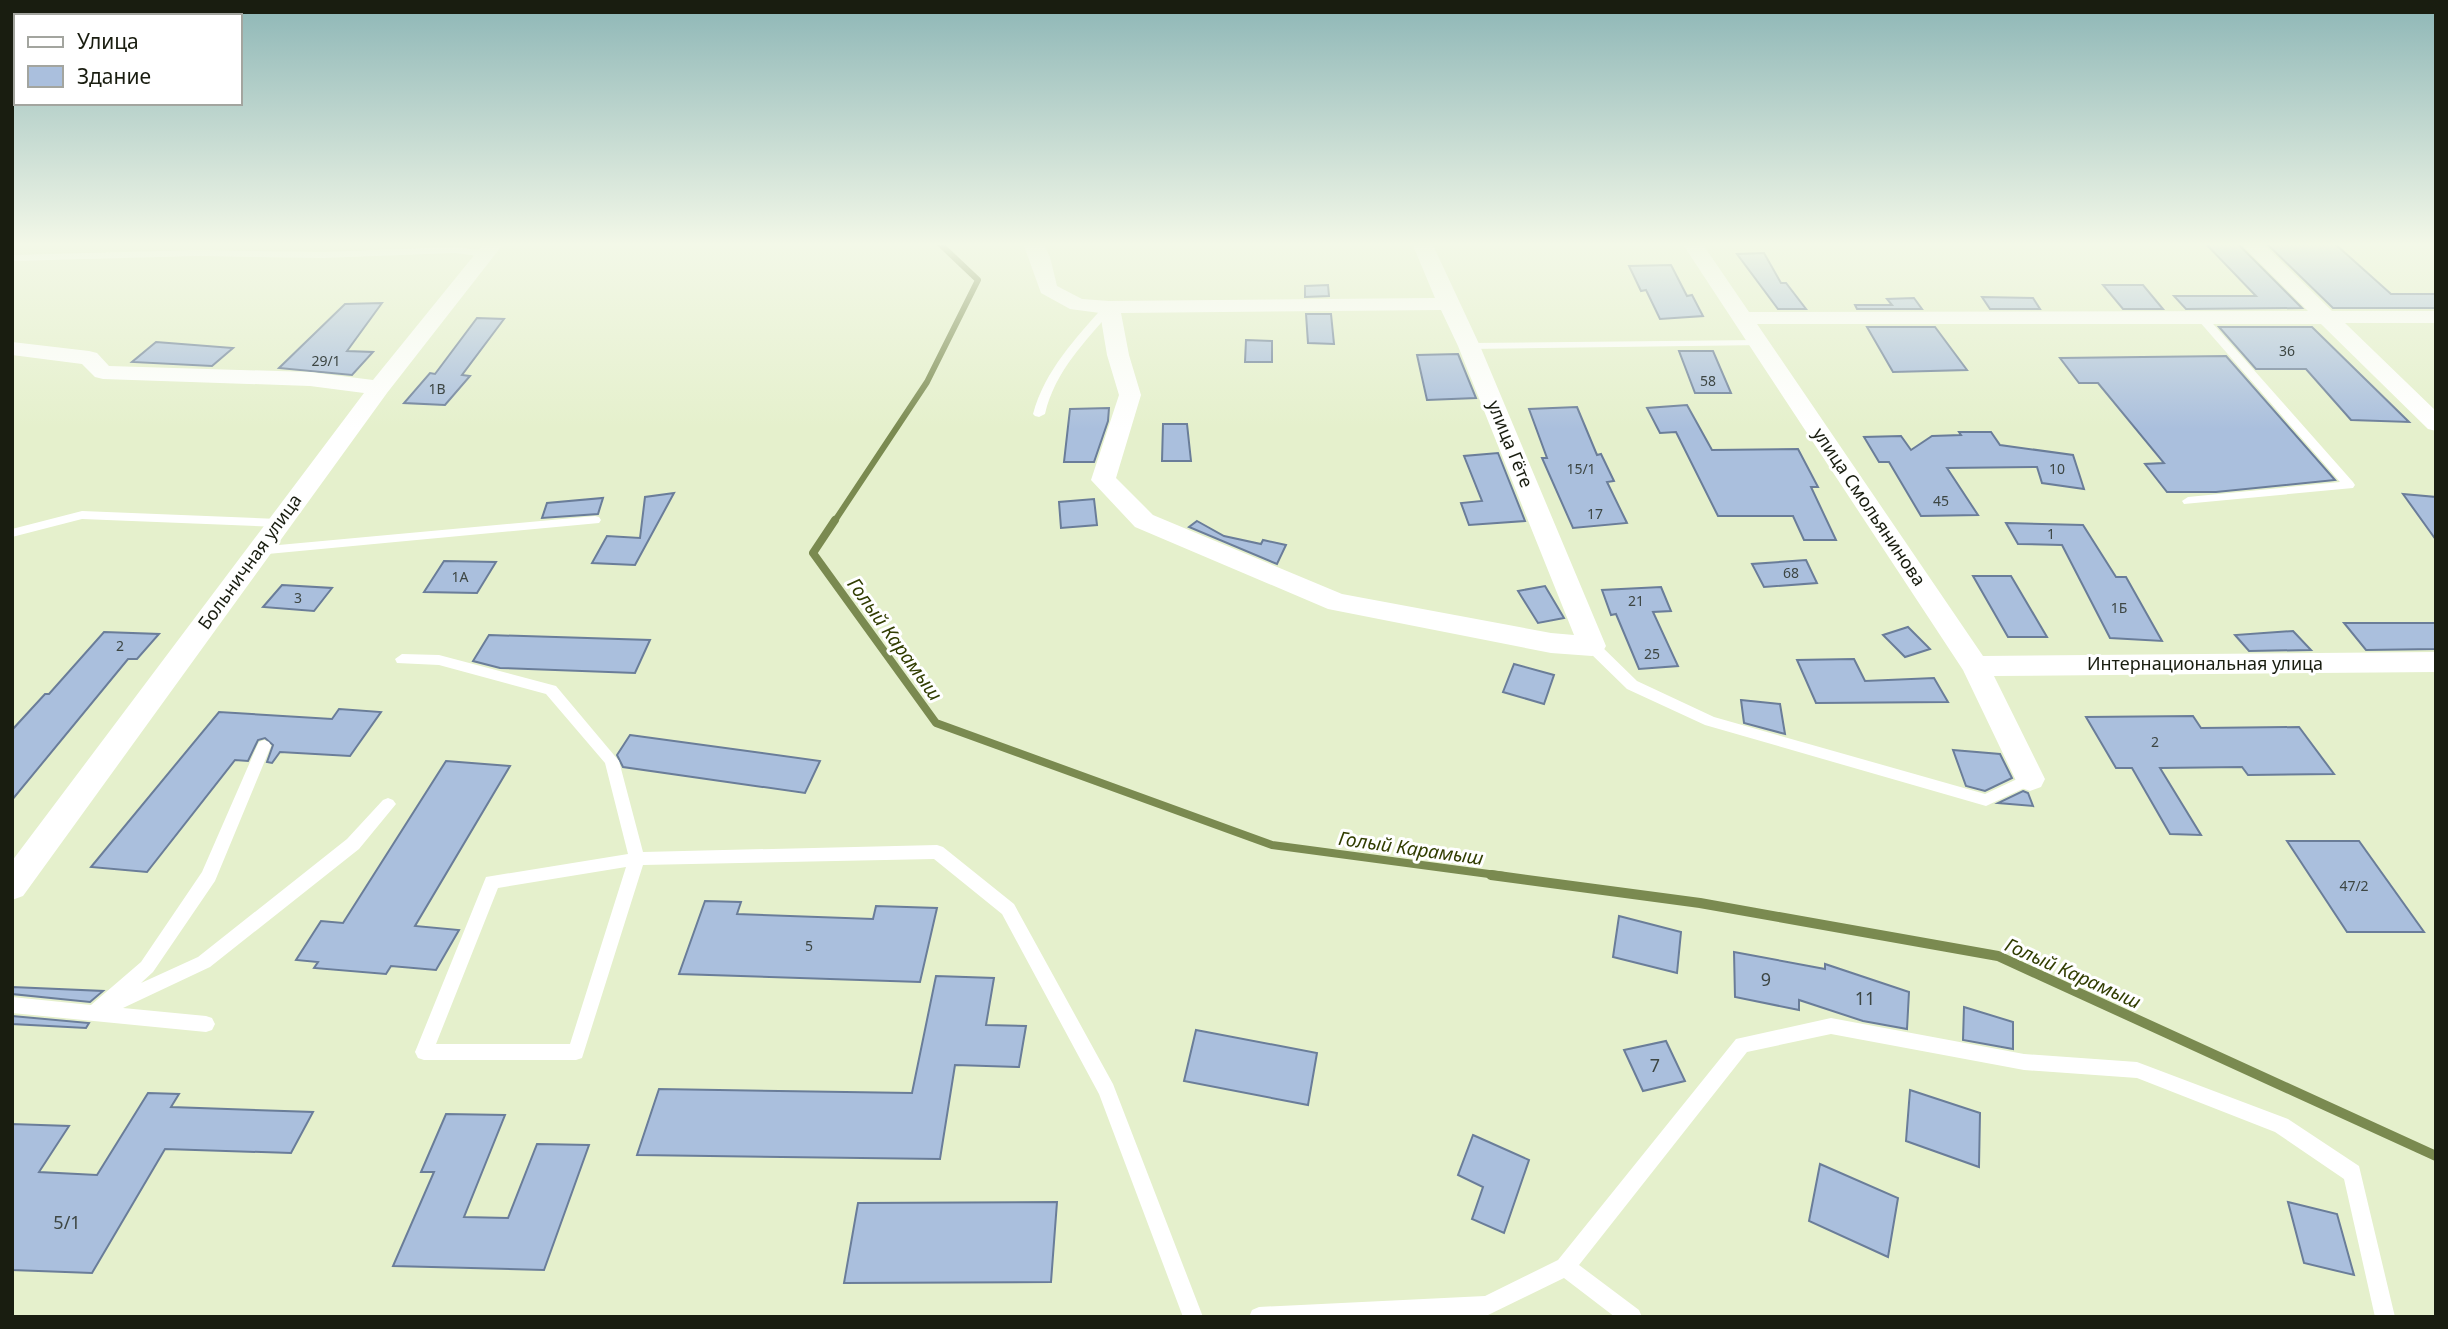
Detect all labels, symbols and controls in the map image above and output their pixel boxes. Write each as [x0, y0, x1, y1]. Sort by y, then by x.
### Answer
legend [14, 14, 242, 105]
text: Улица [77, 27, 139, 55]
text: Здание [77, 62, 151, 90]
house number: 36 [2279, 341, 2295, 360]
house number: 29/1 [311, 351, 341, 370]
house number: 58 [1700, 371, 1716, 390]
house number: 1В [428, 379, 446, 398]
street label: улица Гёте [1483, 396, 1539, 491]
street label: улица Смольянинова [1808, 423, 1932, 590]
house number: 15/1 [1566, 459, 1596, 478]
house number: 10 [2049, 459, 2065, 478]
street label: Больничная улица [192, 489, 307, 634]
house number: 45 [1933, 491, 1949, 510]
house number: 17 [1587, 504, 1603, 523]
house number: 1 [2047, 524, 2055, 543]
house number: 68 [1783, 563, 1799, 582]
house number: 1А [452, 567, 469, 586]
water label: Голый Карамыш [842, 572, 949, 706]
house number: 3 [294, 588, 302, 607]
house number: 21 [1628, 591, 1644, 610]
house number: 1Б [2111, 598, 2127, 617]
house number: 2 [116, 636, 124, 655]
house number: 25 [1644, 644, 1660, 663]
street label: Интернациональная улица [2087, 651, 2323, 675]
house number: 2 [2151, 732, 2159, 751]
water label: Голый Карамыш [1337, 825, 1486, 871]
house number: 47/2 [2339, 876, 2369, 895]
water label: Голый Карамыш [2001, 931, 2146, 1015]
house number: 5 [805, 936, 813, 955]
house number: 9 [1761, 967, 1771, 991]
house number: 11 [1855, 986, 1875, 1010]
house number: 7 [1650, 1053, 1660, 1077]
house number: 5/1 [53, 1210, 81, 1234]

